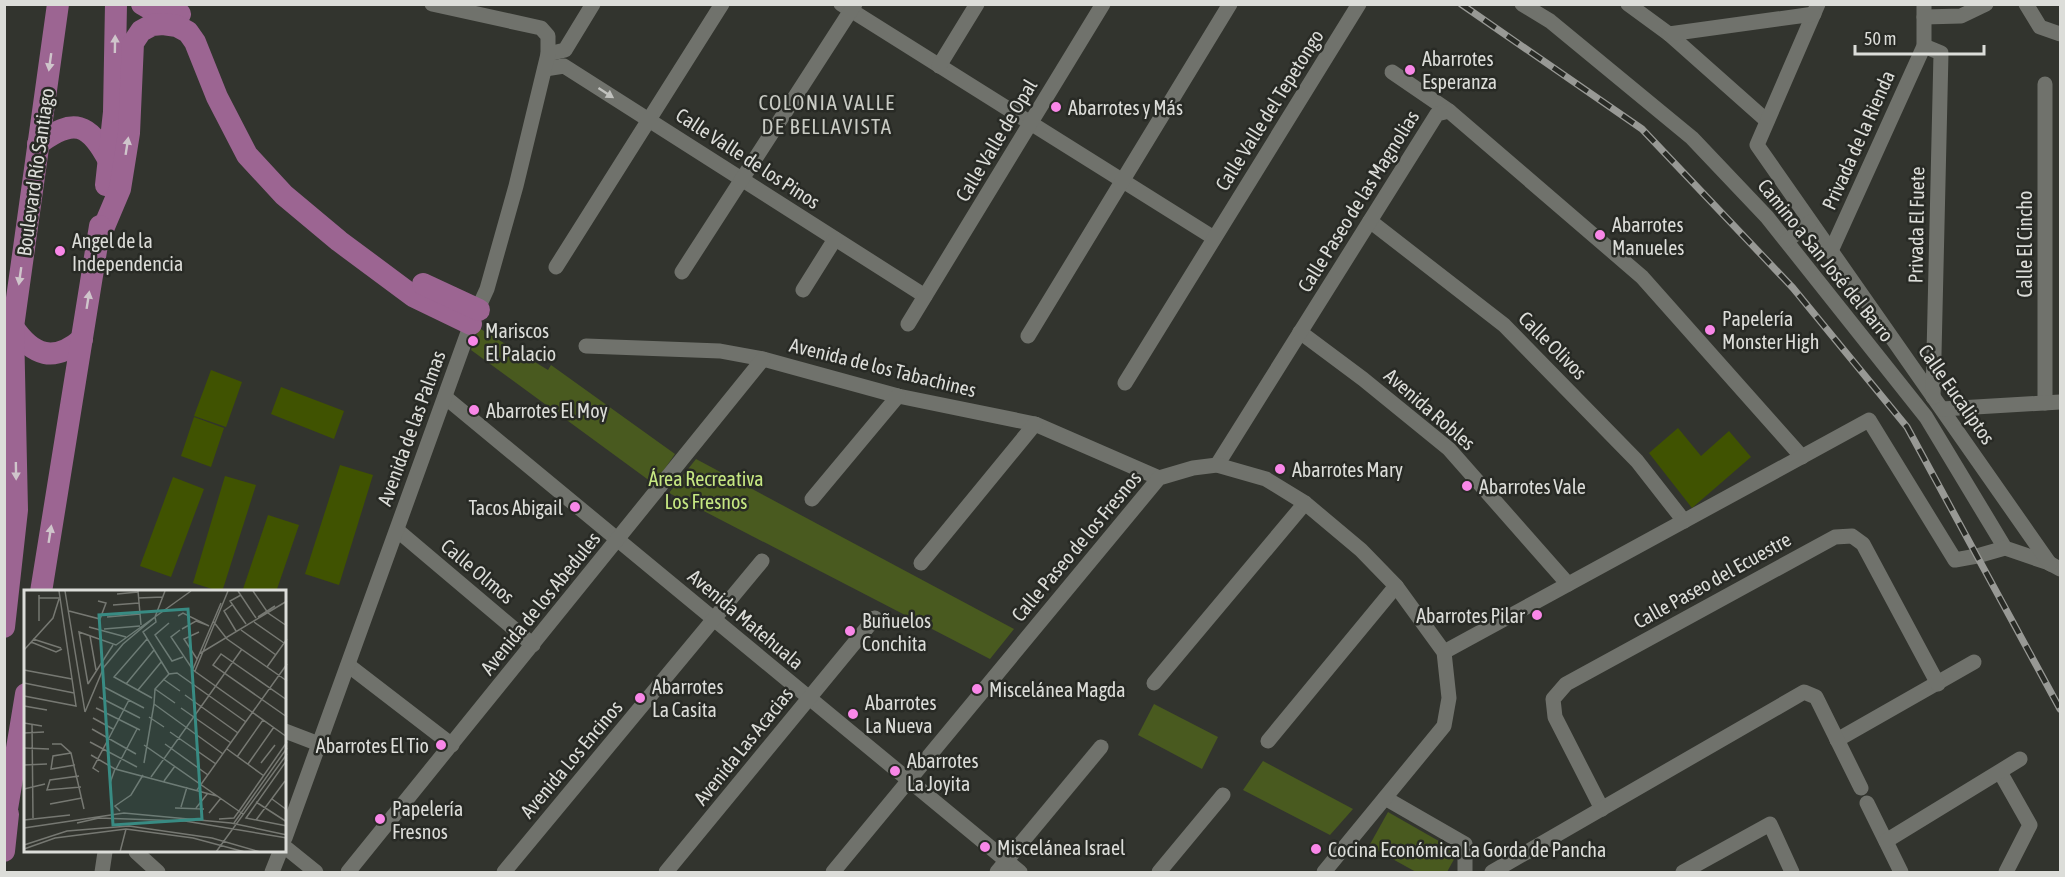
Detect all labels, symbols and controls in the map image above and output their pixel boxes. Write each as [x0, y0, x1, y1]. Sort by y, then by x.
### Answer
scale bar [1855, 18, 1984, 56]
street label: Calle Valle del Tepetongo [1210, 25, 1328, 195]
text: 50 m [1864, 28, 1896, 49]
one-way arrow [111, 35, 120, 54]
place label: Abarrotes Esperanza [1422, 47, 1497, 93]
one-way arrow [45, 53, 54, 72]
marker: Abarrotes Esperanza [1403, 63, 1417, 77]
street label: Privada de la Rienda [1817, 67, 1899, 213]
street label: Calle Valle de Opal [951, 74, 1042, 205]
street label: Boulevard Río Santiago [12, 87, 58, 257]
one-way arrow [598, 88, 614, 99]
district label: COLONIA VALLE DE BELLAVISTA [758, 90, 896, 138]
place label: Abarrotes y Más [1068, 96, 1183, 119]
marker: Abarrotes y Más [1049, 100, 1063, 114]
street label: Calle Valle de los Pinos [672, 103, 824, 213]
street label: Calle Paseo de las Magnolias [1293, 106, 1423, 296]
one-way arrow [123, 136, 132, 155]
street label: Privada El Fuete [1903, 166, 1929, 284]
street label: Camino a San José del Barro [1753, 174, 1899, 346]
street label: Calle El Cincho [2013, 191, 2036, 297]
place label: Abarrotes Manueles [1612, 213, 1684, 259]
marker: Abarrotes Manueles [1593, 228, 1607, 242]
place label: Angel de la Independencia [72, 229, 183, 275]
marker: Angel de la Independencia [53, 244, 67, 258]
one-way arrow [16, 267, 25, 286]
one-way arrow [84, 291, 93, 310]
street label: Calle Olivos [1514, 306, 1592, 384]
place label: Papelería Monster High [1722, 307, 1819, 353]
place label: Mariscos El Palacio [485, 319, 556, 365]
marker: Papelería Monster High [1703, 323, 1717, 337]
street label: Avenida de los Tabachines [787, 333, 979, 401]
marker: Mariscos El Palacio [466, 334, 480, 348]
street label: Calle Eucaliptos [1914, 340, 2000, 448]
street label: Avenida de las Palmas [372, 347, 450, 509]
street label: Avenida Robles [1380, 363, 1480, 455]
place label: Abarrotes El Moy [486, 399, 608, 422]
marker: Abarrotes El Moy [467, 403, 481, 417]
place label: Abarrotes Mary [1292, 458, 1403, 481]
one-way arrow [11, 461, 20, 480]
marker: Abarrotes Mary [1273, 462, 1287, 476]
street label: Calle Paseo de los Fresnos [1006, 466, 1146, 626]
park label: Área Recreativa Los Fresnos [648, 467, 764, 513]
place label: Abarrotes Vale [1479, 475, 1586, 498]
marker: Abarrotes Vale [1460, 479, 1474, 493]
place label: Tacos Abigail [468, 496, 564, 519]
marker: Tacos Abigail [568, 500, 582, 514]
one-way arrow [45, 525, 54, 544]
street label: Avenida de los Abedules [475, 527, 605, 679]
street label: Calle Paseo del Ecuestre [1629, 527, 1795, 633]
street label: Calle Olmos [437, 534, 519, 608]
street label: Avenida Matehuala [684, 564, 808, 674]
inset map [24, 590, 286, 853]
place label: Abarrotes Pilar [1416, 604, 1526, 627]
marker: Abarrotes Pilar [1530, 608, 1544, 622]
place label: Buñuelos Conchita [862, 609, 931, 655]
marker: Buñuelos Conchita [843, 624, 857, 638]
place label: Abarrotes La Casita [652, 675, 723, 721]
place label: Miscelánea Magda [989, 678, 1126, 701]
marker: Miscelánea Magda [970, 682, 984, 696]
street label: Avenida Las Acacias [689, 683, 797, 809]
marker: Abarrotes La Casita [633, 691, 647, 705]
place label: Abarrotes La Nueva [865, 691, 936, 737]
street label: Avenida Los Encinos [515, 696, 627, 822]
marker: Abarrotes La Nueva [846, 707, 860, 721]
place label: Abarrotes El Tio [316, 734, 429, 757]
marker: Abarrotes El Tio [434, 738, 448, 752]
place label: Abarrotes La Joyita [907, 749, 978, 795]
marker: Abarrotes La Joyita [888, 764, 902, 778]
place label: Papelería Fresnos [392, 797, 463, 843]
marker: Papelería Fresnos [373, 812, 387, 826]
place label: Miscelánea Israel [997, 836, 1126, 859]
place label: Cocina Económica La Gorda de Pancha [1328, 838, 1606, 861]
marker: Miscelánea Israel [978, 840, 992, 854]
marker: Cocina Económica La Gorda de Pancha [1309, 842, 1323, 856]

